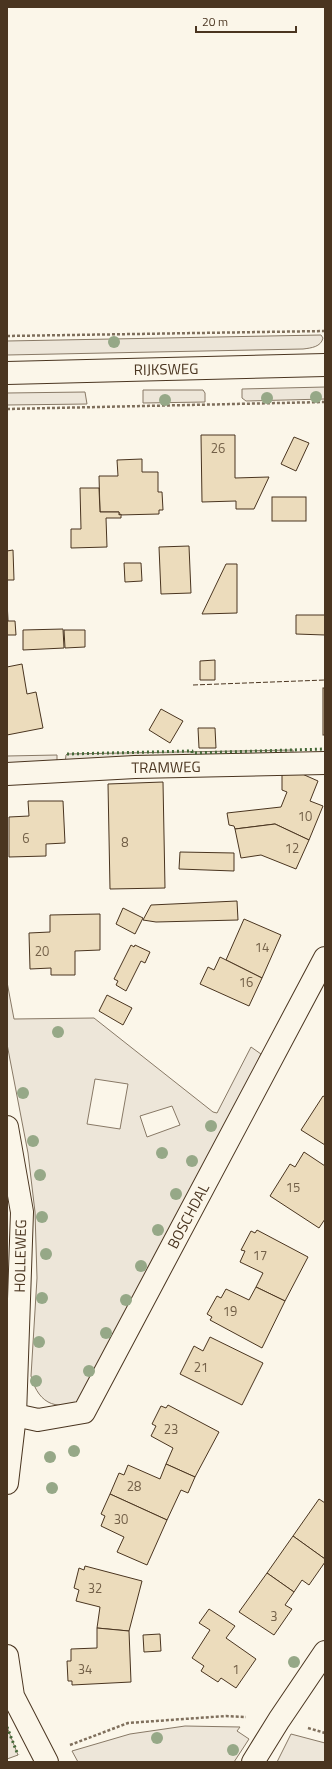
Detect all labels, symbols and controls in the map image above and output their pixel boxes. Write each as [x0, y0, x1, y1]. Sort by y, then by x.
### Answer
scale bar [196, 8, 296, 34]
text: 20 m [202, 12, 228, 31]
street label: RIJKSWEG [134, 357, 198, 381]
house number: 26 [211, 438, 225, 458]
street label: TRAMWEG [131, 755, 201, 779]
house number: 10 [298, 806, 312, 826]
house number: 6 [22, 828, 30, 848]
house number: 8 [121, 832, 129, 852]
house number: 12 [285, 838, 299, 858]
house number: 14 [255, 937, 269, 957]
house number: 20 [35, 941, 49, 961]
house number: 16 [239, 972, 253, 992]
house number: 15 [286, 1177, 300, 1197]
street label: BOSCHDAL [161, 1179, 215, 1253]
street label: HOLLEWEG [8, 1219, 32, 1293]
house number: 17 [253, 1245, 267, 1265]
house number: 19 [223, 1301, 237, 1321]
house number: 21 [194, 1357, 208, 1377]
house number: 23 [164, 1419, 178, 1439]
house number: 28 [127, 1476, 141, 1496]
house number: 30 [114, 1509, 128, 1529]
house number: 32 [88, 1578, 102, 1598]
house number: 3 [270, 1606, 278, 1626]
house number: 34 [78, 1659, 92, 1679]
house number: 1 [232, 1659, 240, 1679]

